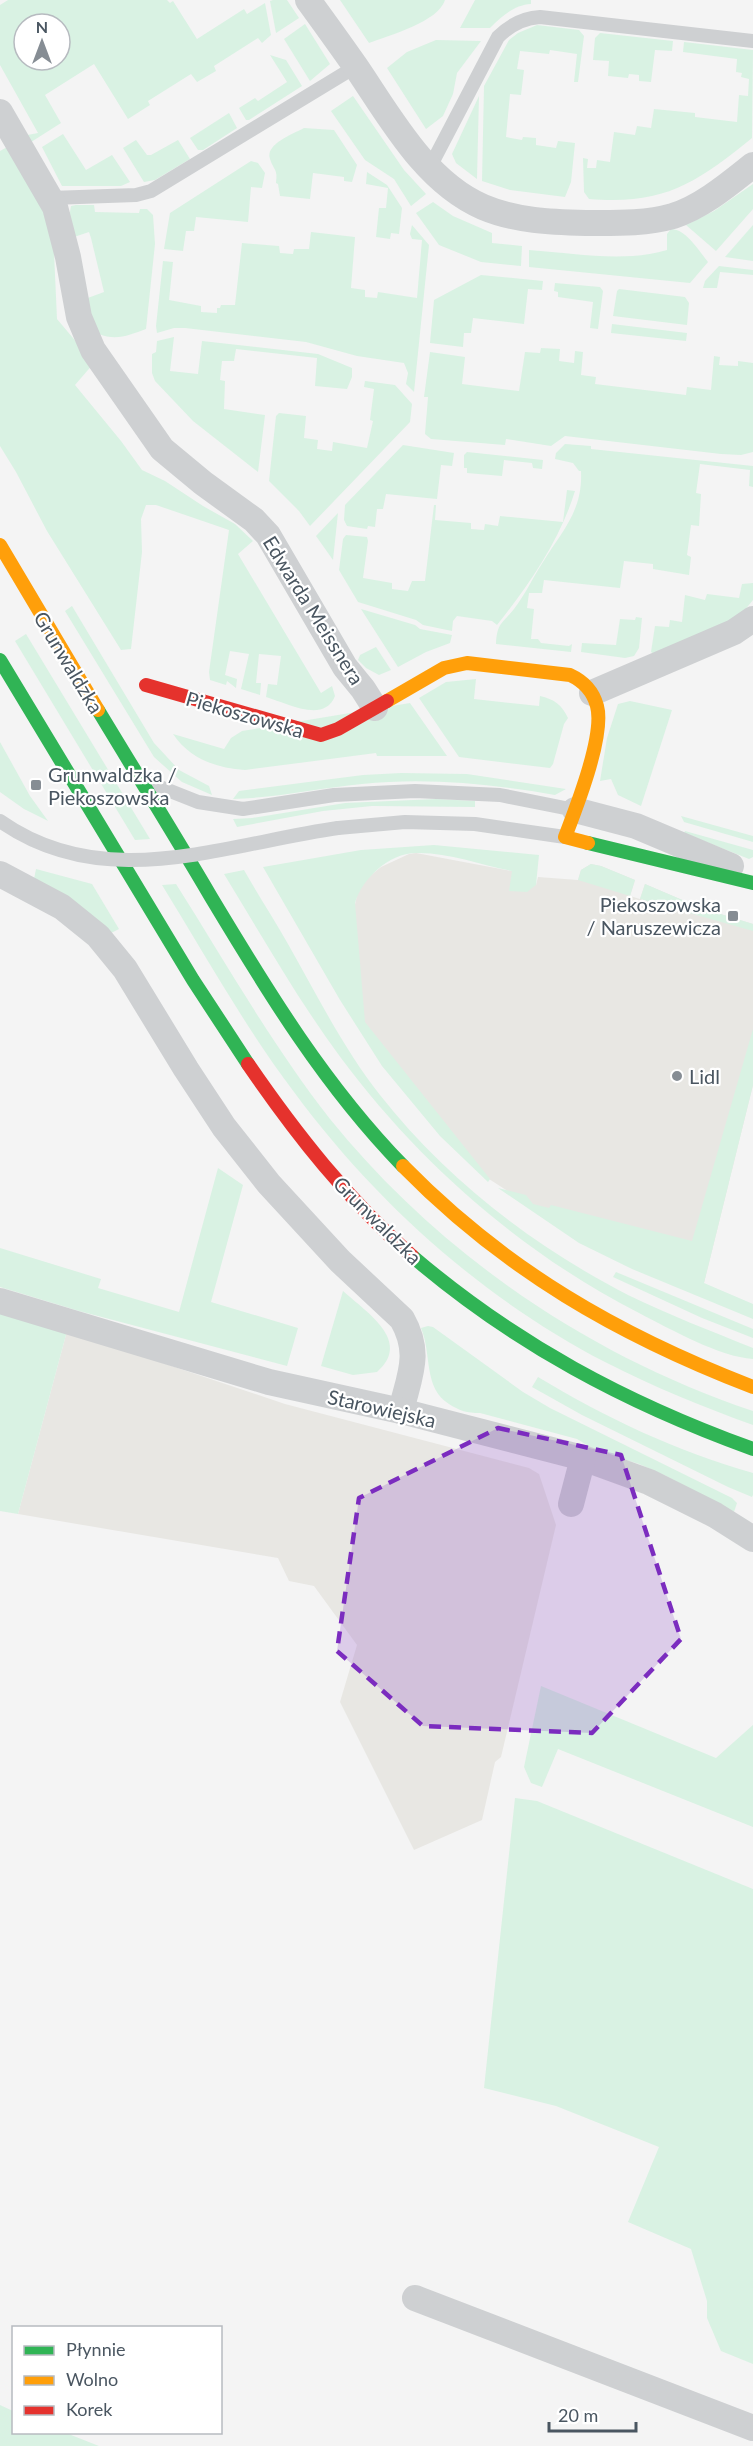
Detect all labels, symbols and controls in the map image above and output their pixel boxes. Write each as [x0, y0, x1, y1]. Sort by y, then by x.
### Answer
north arrow [12, 12, 72, 72]
text: N [36, 17, 48, 36]
street label: Edwarda Meissnera [259, 531, 369, 689]
street label: Grunwaldzka [29, 607, 109, 717]
street label: Piekoszowska [183, 686, 307, 742]
place label: Grunwaldzka / Piekoszowska [48, 762, 177, 809]
marker: Grunwaldzka / Piekoszowska [29, 778, 43, 792]
place label: Piekoszowska / Naruszewicza [586, 892, 721, 939]
marker: Piekoszowska / Naruszewicza [726, 909, 740, 923]
place label: Lidl [689, 1064, 720, 1088]
marker: Lidl [670, 1069, 684, 1083]
street label: Grunwaldzka [329, 1171, 427, 1269]
street label: Starowiejska [326, 1384, 438, 1432]
legend [12, 2326, 222, 2434]
text: Płynnie [66, 2338, 126, 2360]
text: Wolno [66, 2368, 118, 2390]
scale bar [549, 2395, 636, 2433]
text: Korek [66, 2398, 113, 2420]
text: 20 m [558, 2404, 598, 2426]

